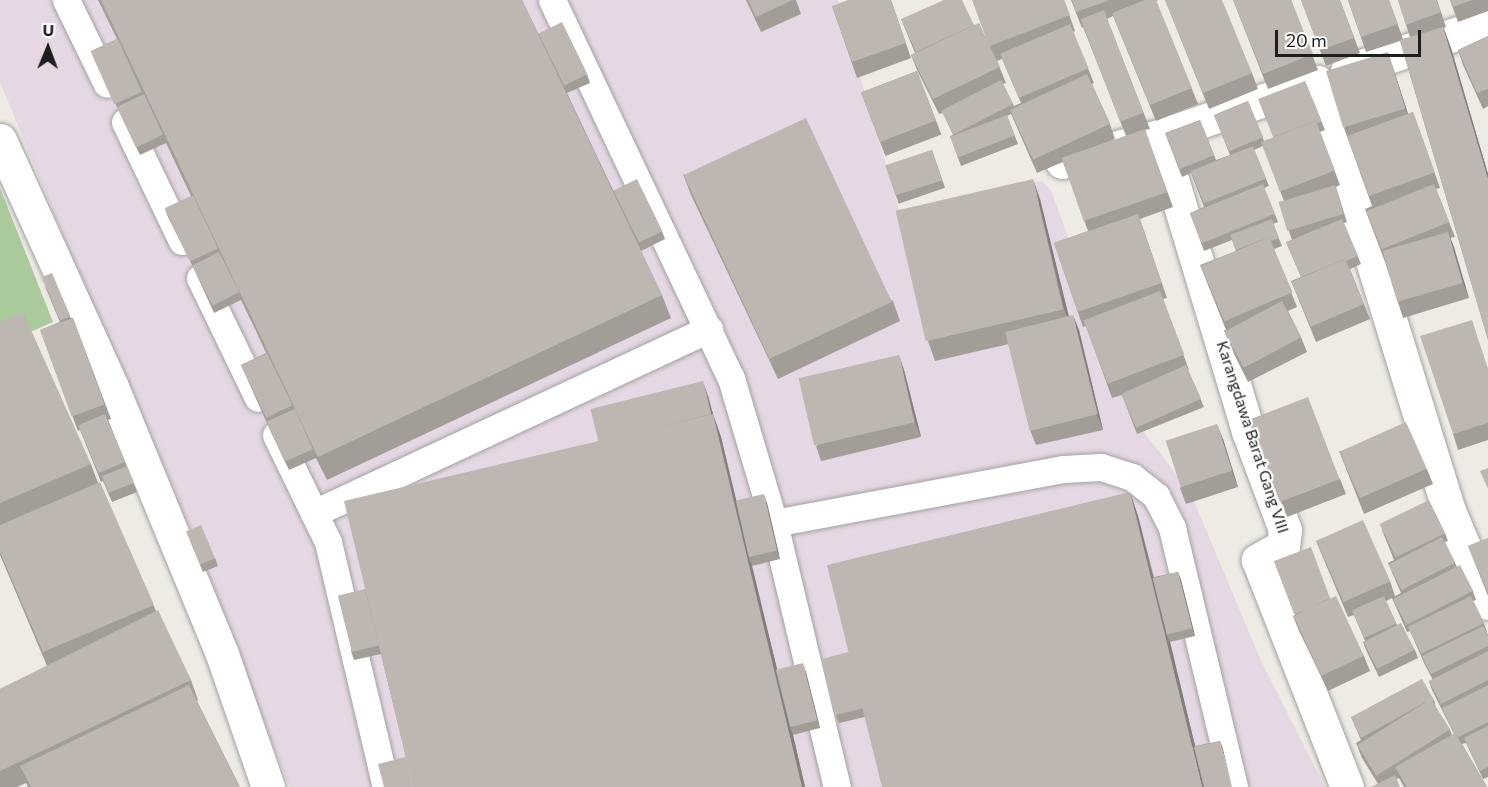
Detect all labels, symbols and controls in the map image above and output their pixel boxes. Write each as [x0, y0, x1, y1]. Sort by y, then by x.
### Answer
north arrow [18, 18, 78, 78]
scale bar [1278, 18, 1424, 56]
text: U [42, 20, 54, 39]
text: 20 m [1286, 29, 1327, 51]
street label: Karangdawa Barat Gang VIII [1213, 338, 1293, 536]

